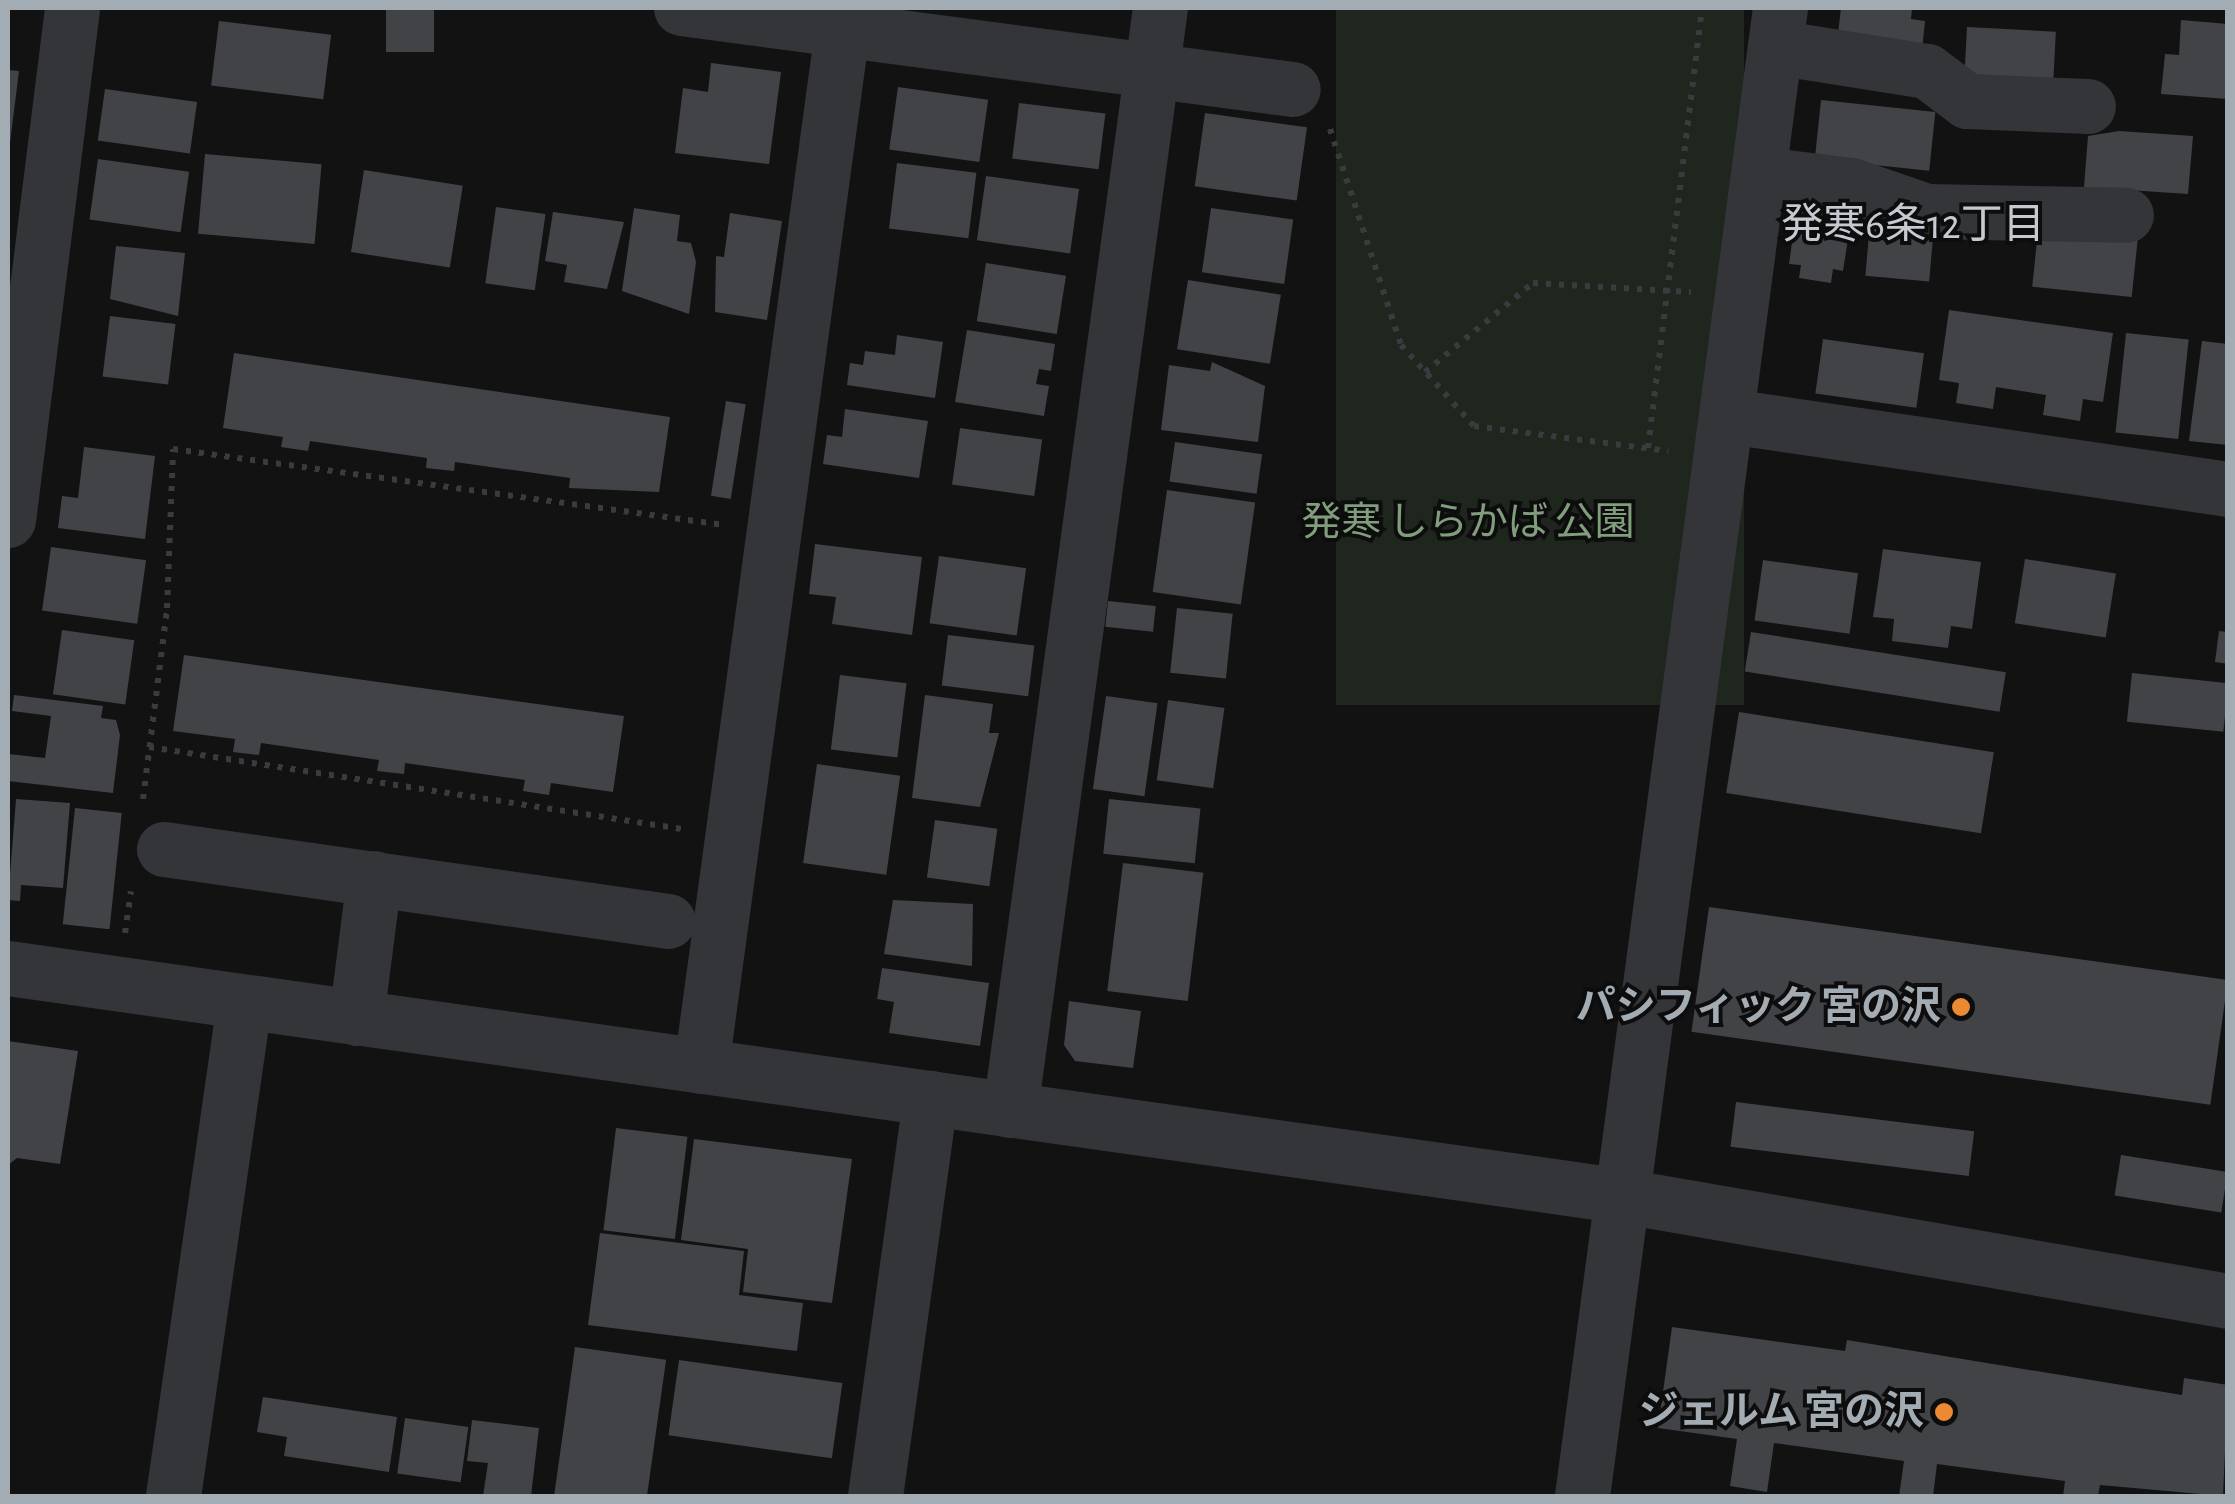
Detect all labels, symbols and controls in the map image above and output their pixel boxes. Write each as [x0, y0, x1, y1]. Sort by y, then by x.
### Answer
district label: 発寒6条12丁目 [1781, 200, 2045, 250]
park label: 発寒 しらかば 公園 [1301, 499, 1635, 547]
place label: パシフィック 宮の沢 [1575, 983, 1941, 1031]
marker: パシフィック 宮の沢 [1950, 996, 1972, 1018]
place label: ジェルム 宮の沢 [1638, 1388, 1924, 1436]
marker: ジェルム 宮の沢 [1933, 1401, 1955, 1423]

